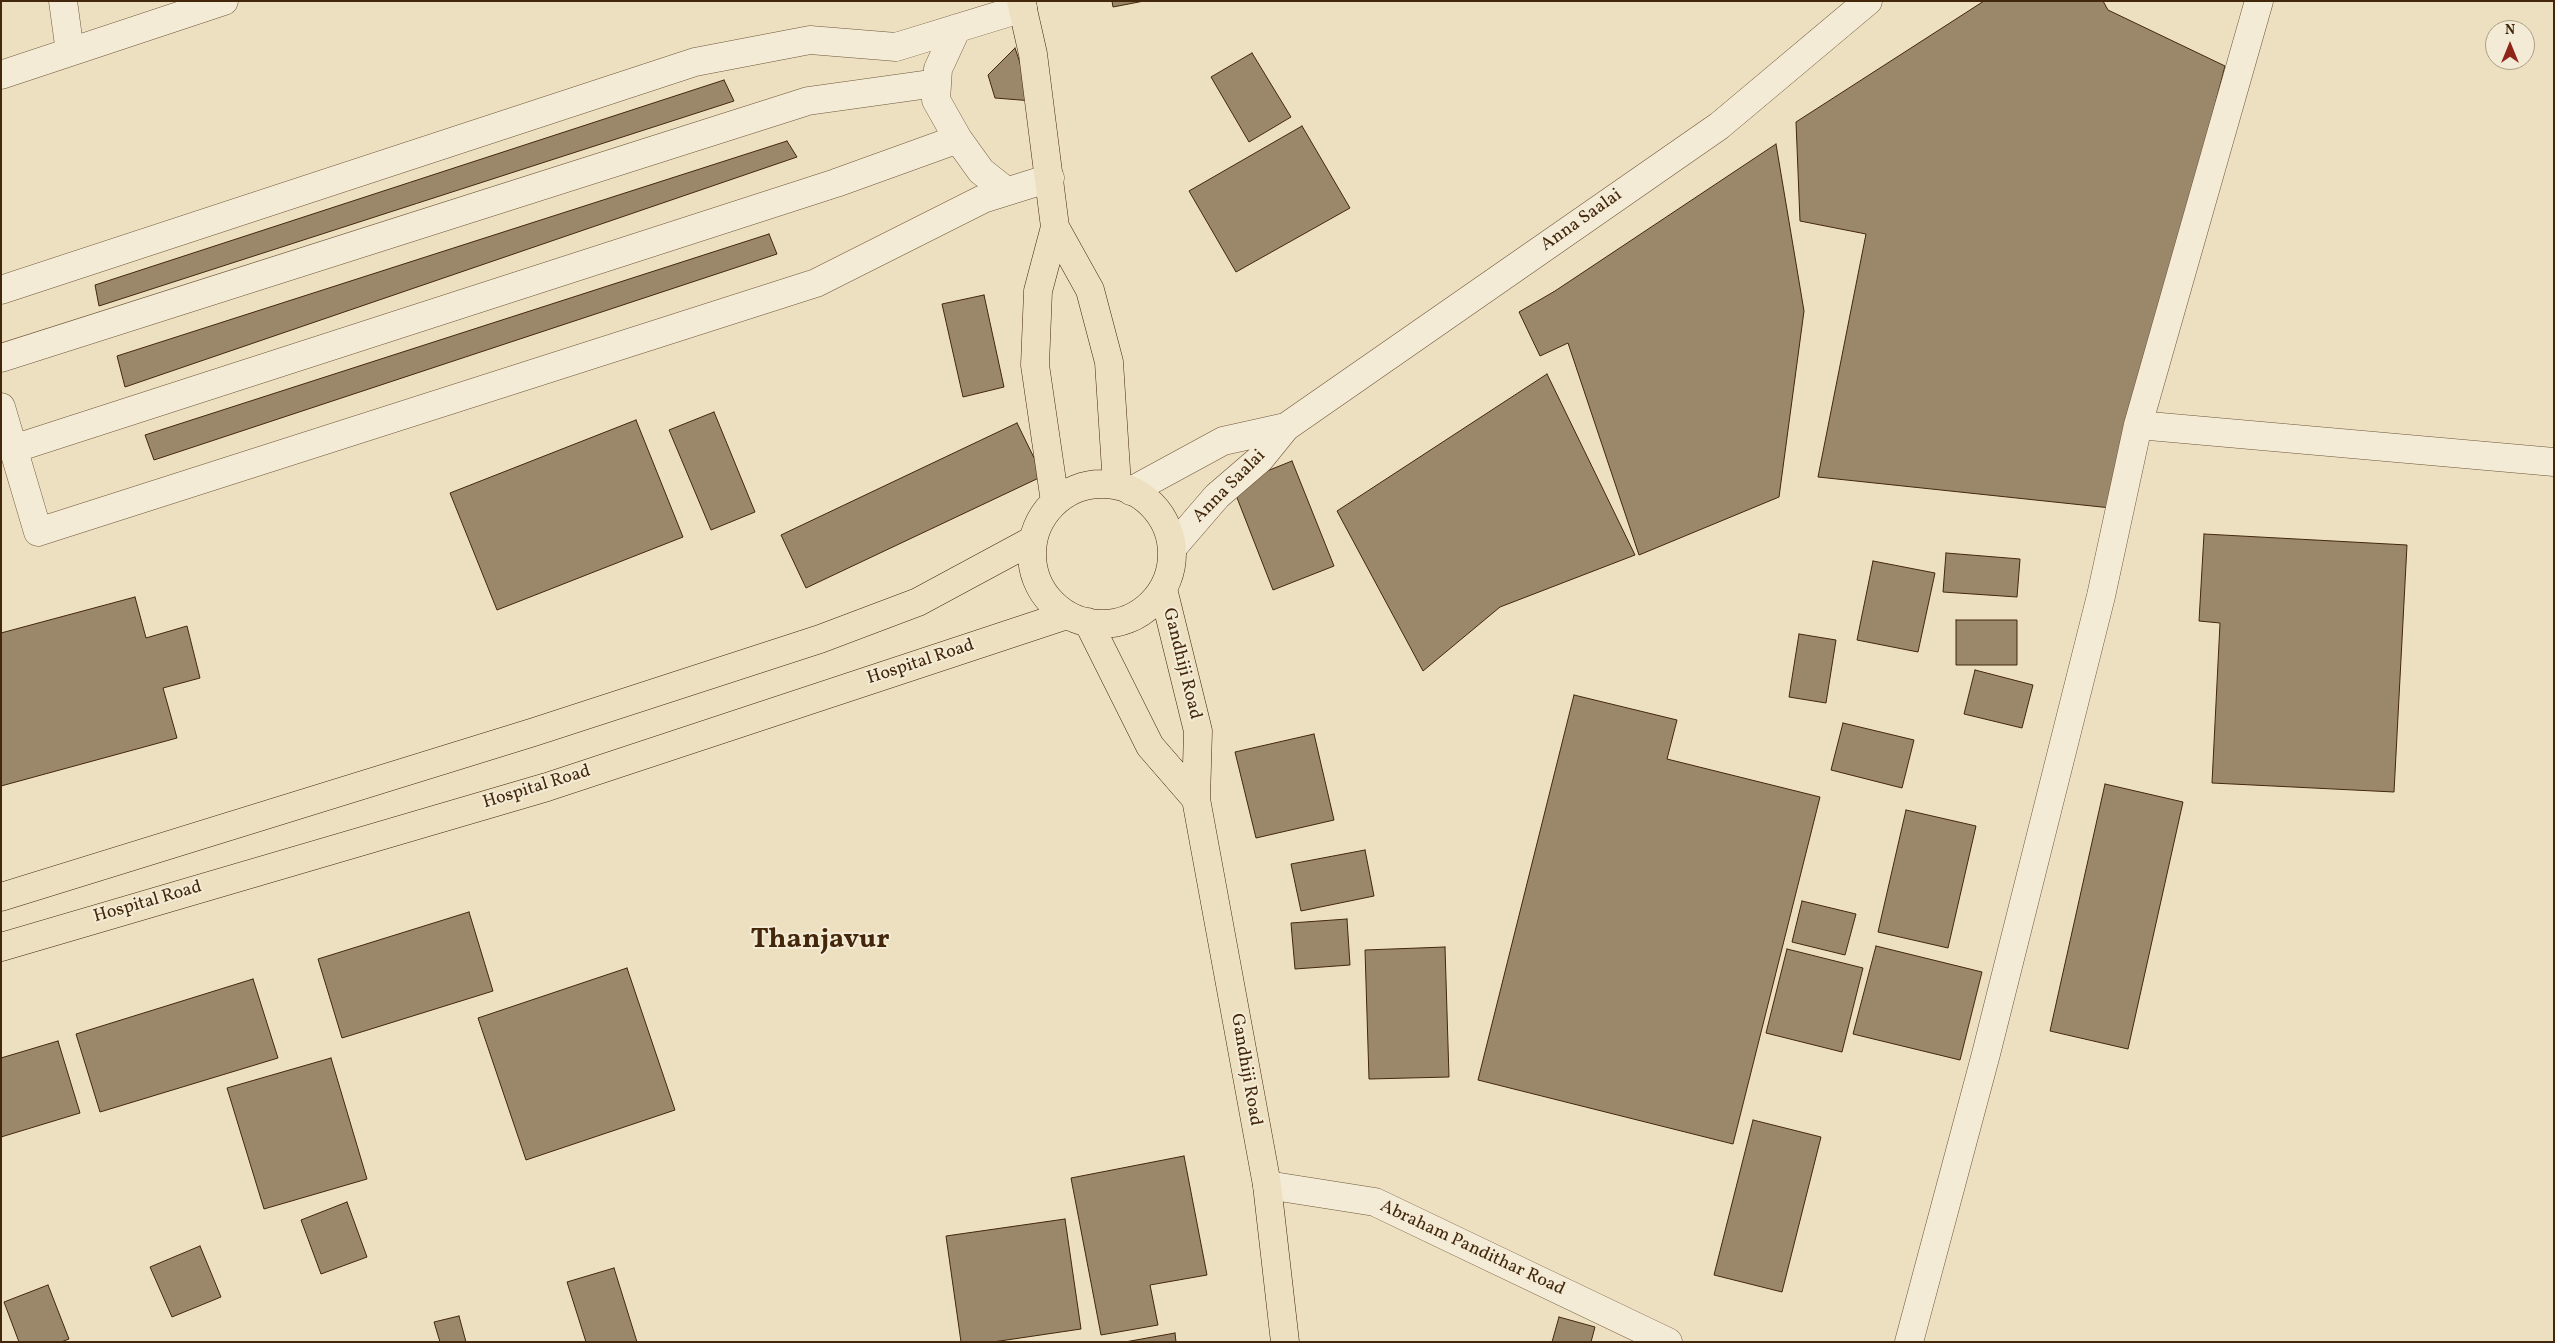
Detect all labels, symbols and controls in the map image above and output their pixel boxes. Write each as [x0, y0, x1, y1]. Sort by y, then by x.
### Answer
north arrow [2485, 20, 2535, 70]
text: N [2505, 21, 2515, 40]
street label: Anna Saalai [1537, 185, 1627, 257]
street label: Anna Saalai [1189, 446, 1271, 528]
street label: Gandhiji Road [1157, 606, 1205, 722]
street label: Hospital Road [865, 636, 977, 690]
street label: Hospital Road [481, 761, 593, 815]
street label: Hospital Road [91, 877, 205, 929]
district label: Thanjavur [751, 925, 889, 959]
street label: Gandhiji Road [1224, 1012, 1266, 1128]
street label: Abraham Pandithar Road [1376, 1197, 1568, 1301]

